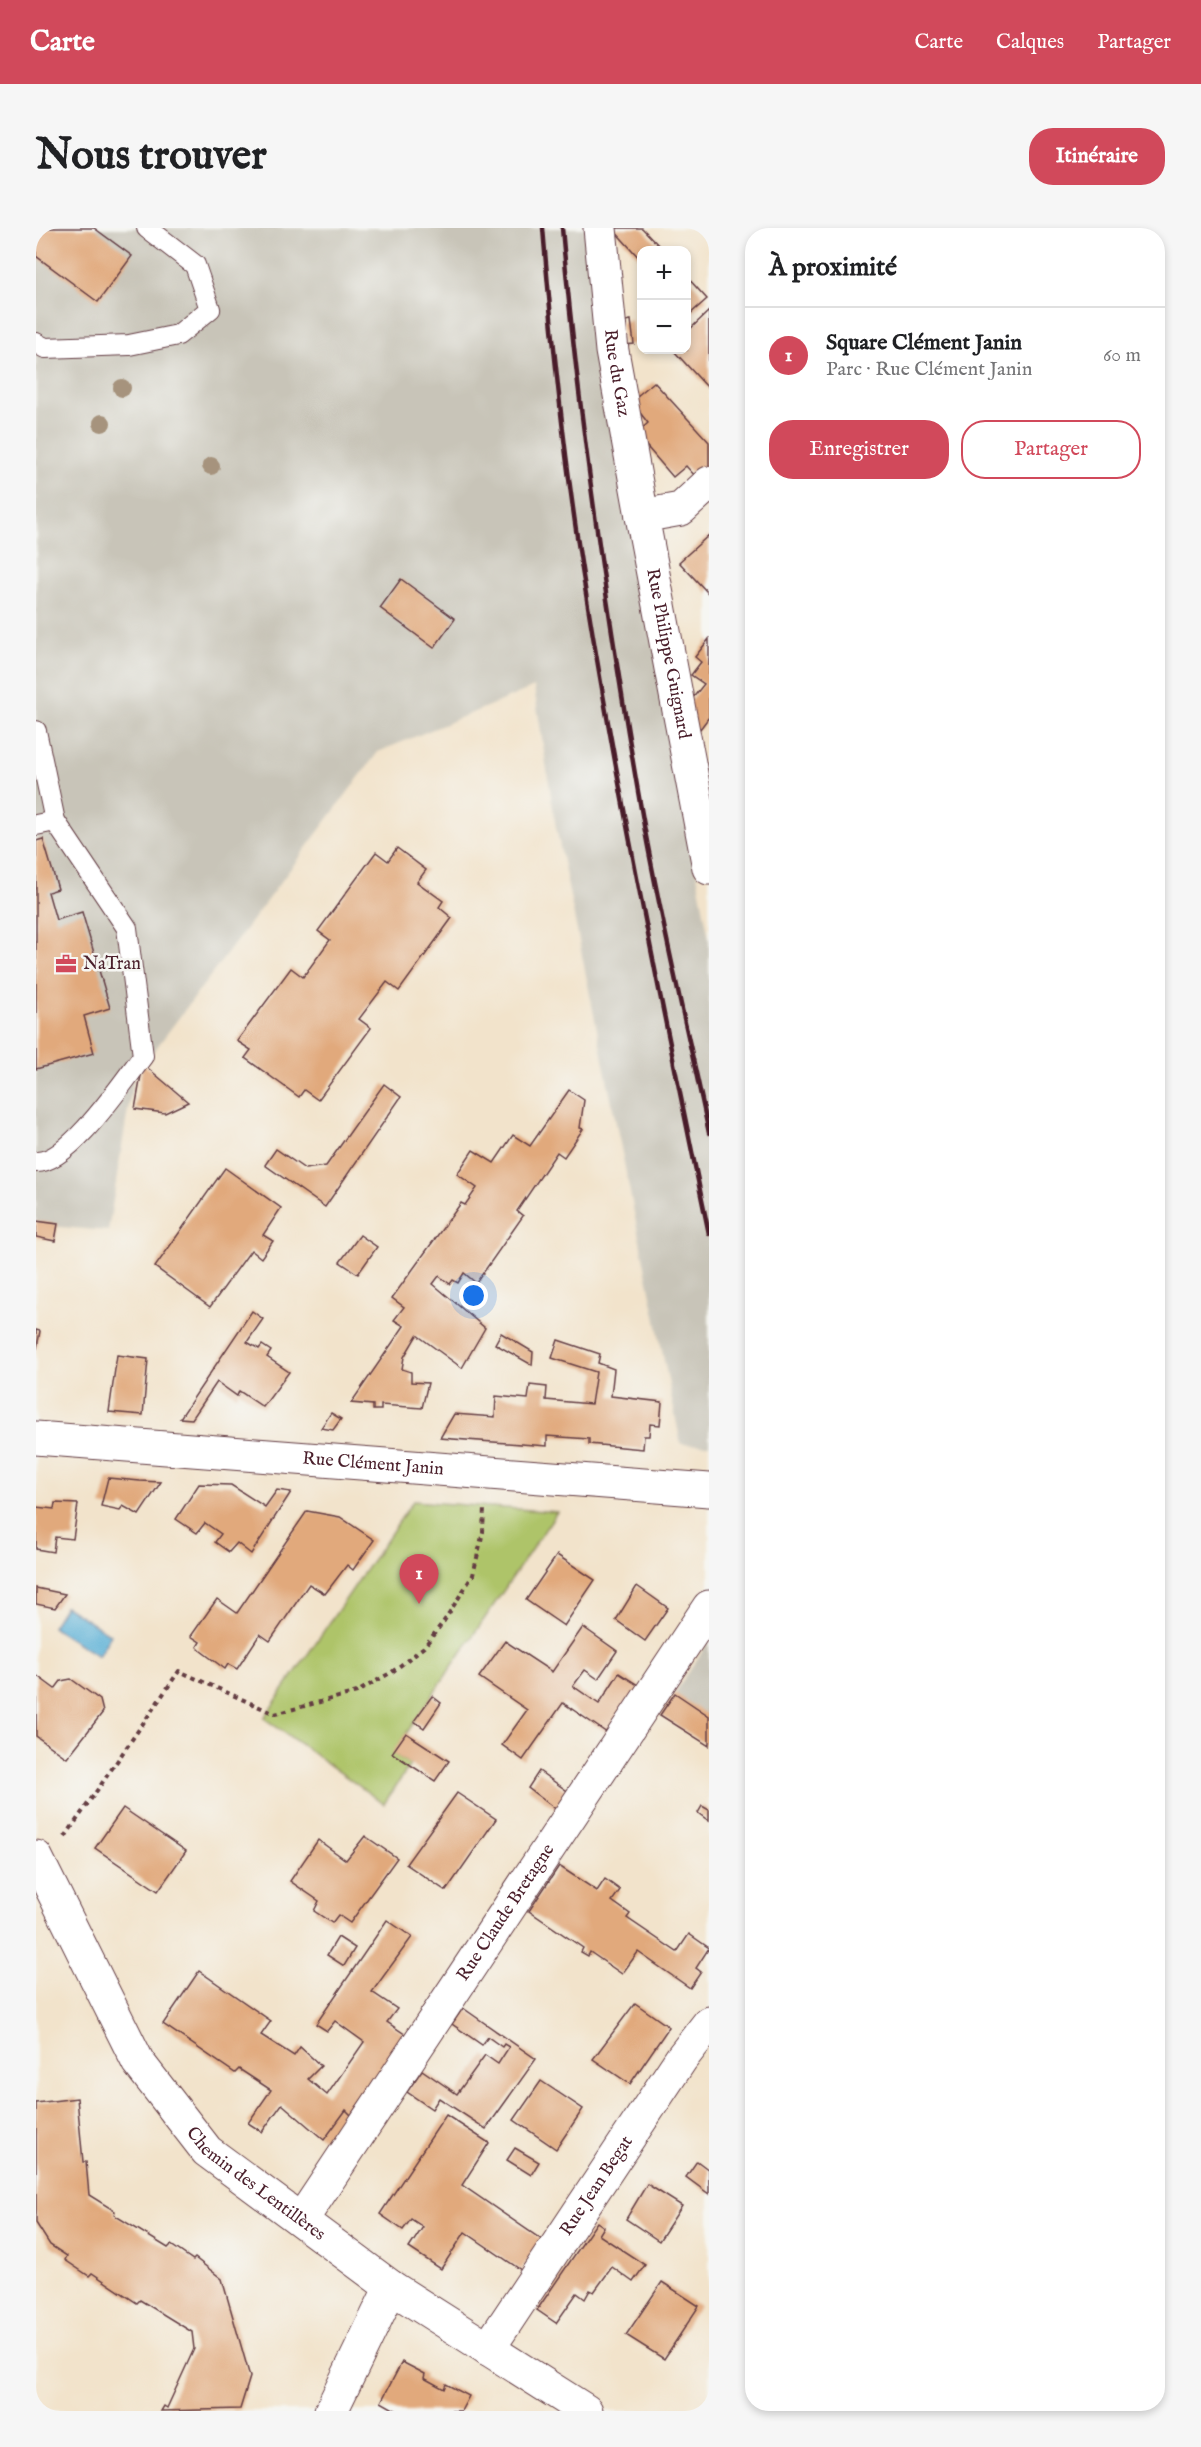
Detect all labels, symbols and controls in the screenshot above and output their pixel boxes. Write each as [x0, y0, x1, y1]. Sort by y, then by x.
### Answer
text: Carte [30, 25, 95, 60]
text: Carte [914, 29, 963, 56]
text: Calques [996, 29, 1064, 56]
text: Partager [1097, 29, 1171, 56]
button: Itinéraire [1029, 128, 1165, 185]
text: Nous trouver [36, 130, 267, 183]
map controls [637, 246, 691, 354]
button: + [637, 246, 691, 300]
text: À proximité [769, 251, 897, 284]
button: − [637, 300, 691, 354]
street label: Rue du Gaz [598, 328, 635, 419]
text: Square Clément Janin [826, 329, 1022, 357]
text: 1 [785, 343, 792, 368]
text: 60 m [1103, 343, 1141, 368]
text: Parc · Rue Clément Janin [826, 357, 1032, 382]
button: Enregistrer [769, 420, 949, 479]
button: Partager [961, 420, 1141, 479]
street label: Rue Philippe Guignard [641, 566, 696, 741]
office icon: NaTran [54, 952, 78, 976]
place label: NaTran [83, 953, 141, 976]
your location [459, 1281, 488, 1310]
street label: Rue Clément Janin [302, 1447, 445, 1481]
pin: 1 [400, 1554, 439, 1604]
street label: Rue Claude Bretagne [452, 1839, 560, 1986]
street label: Chemin des Lentillères [181, 2122, 330, 2246]
street label: Rue Jean Begat [555, 2131, 638, 2240]

